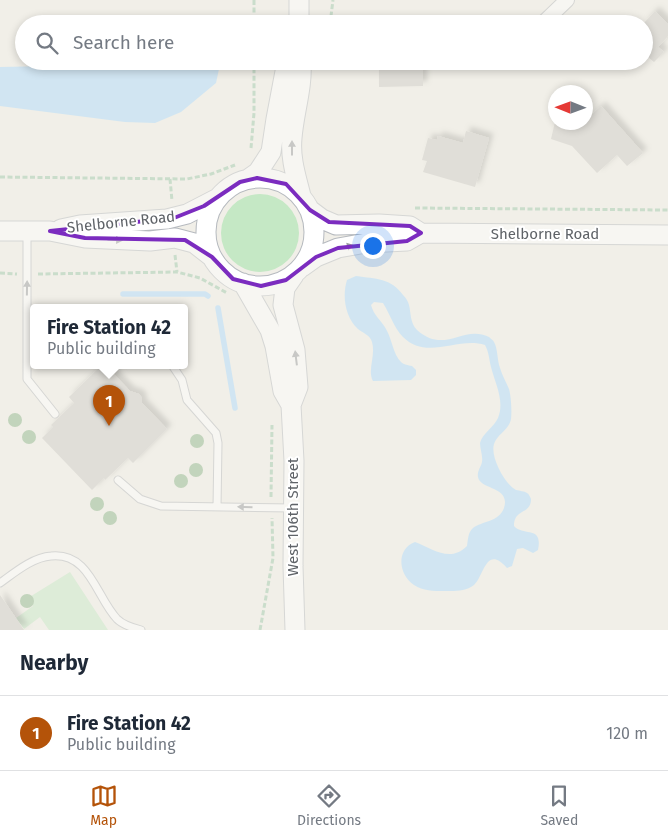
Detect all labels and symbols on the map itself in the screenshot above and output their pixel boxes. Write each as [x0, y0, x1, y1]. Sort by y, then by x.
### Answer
north arrow [548, 85, 593, 130]
one-way arrow [288, 140, 296, 156]
street label: Shelborne Road [66, 207, 176, 237]
street label: Shelborne Road [491, 225, 599, 243]
your location [360, 233, 386, 259]
one-way arrow [107, 236, 123, 244]
one-way arrow [338, 243, 353, 251]
one-way arrow [23, 280, 31, 296]
one-way arrow [292, 349, 300, 365]
pin: 1 [93, 385, 125, 426]
street label: West 106th Street [284, 457, 302, 576]
one-way arrow [236, 503, 252, 511]

